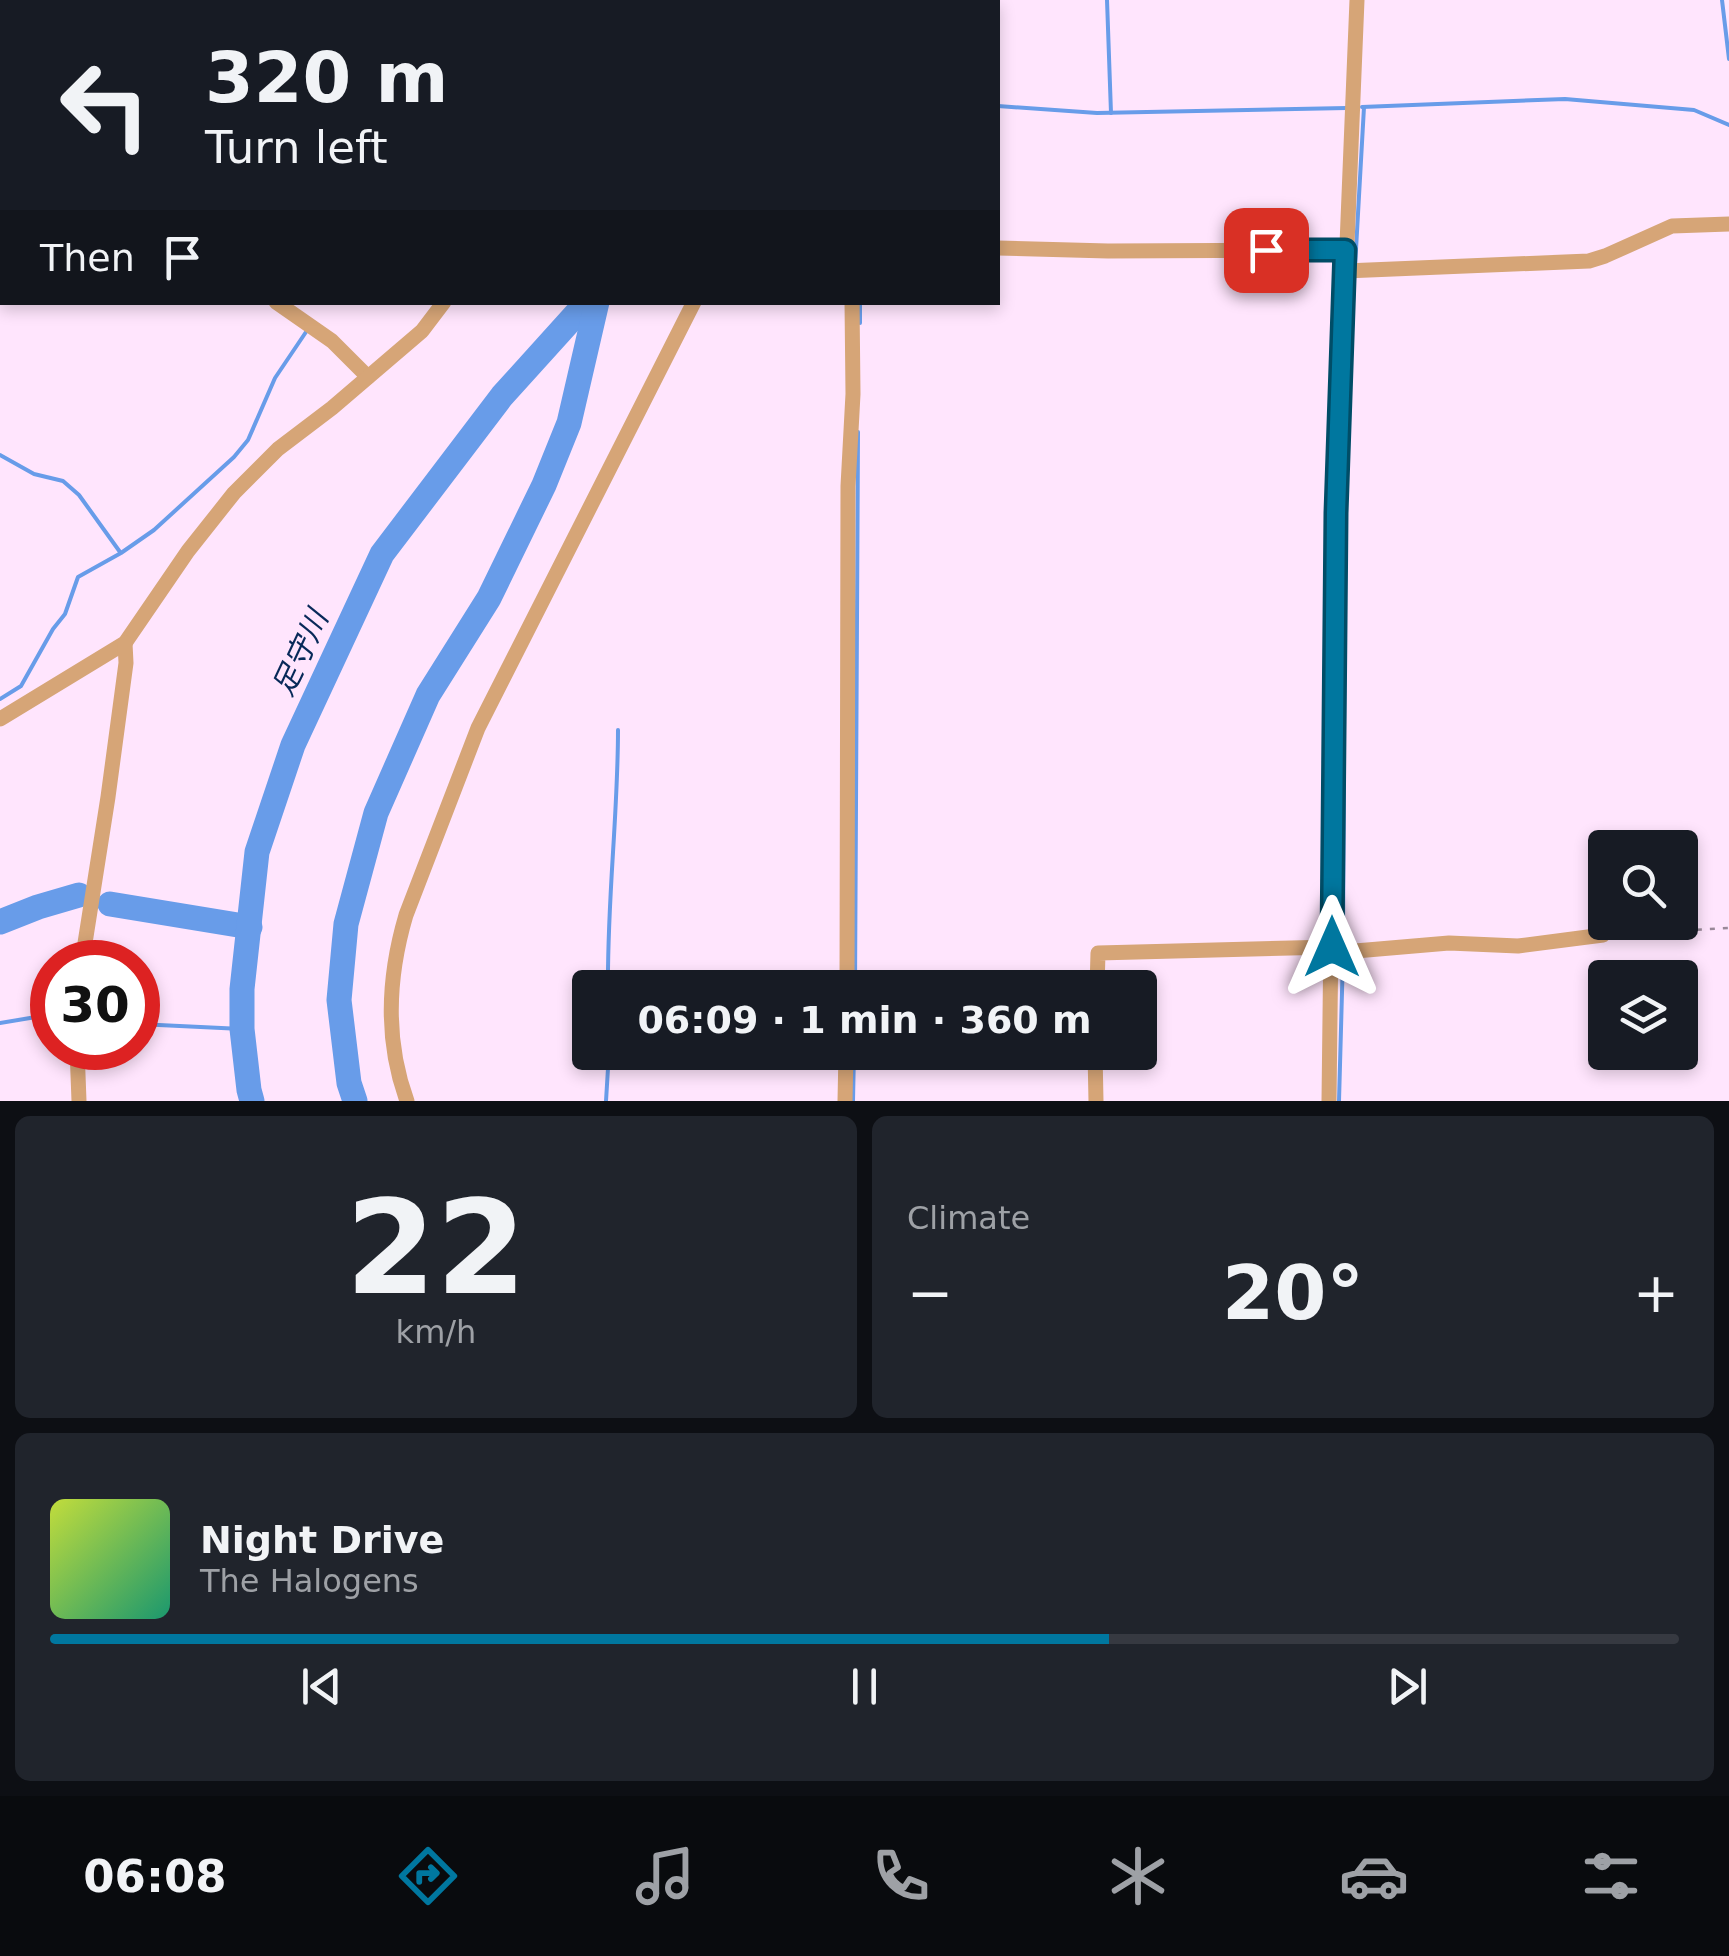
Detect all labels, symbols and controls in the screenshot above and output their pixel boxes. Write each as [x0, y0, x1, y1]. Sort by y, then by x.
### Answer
text: 320 m [205, 37, 448, 119]
icon: left [40, 40, 170, 170]
text: Turn left [205, 121, 388, 174]
pin [1224, 208, 1309, 293]
icon: arrive [1239, 223, 1294, 278]
icon: arrive [155, 230, 210, 285]
text: Then [40, 236, 135, 280]
water label: 足守川 [265, 602, 336, 701]
map controls [1588, 830, 1698, 1070]
button: search [1588, 830, 1698, 940]
position arrow [1280, 895, 1384, 999]
speed limit sign: 30 [30, 940, 160, 1070]
button: layers [1588, 960, 1698, 1070]
text: 06:09 · 1 min · 360 m [637, 998, 1092, 1042]
text: 22 [346, 1172, 526, 1324]
text: Climate [907, 1199, 1030, 1237]
text: 20° [1222, 1249, 1364, 1337]
text: − [907, 1261, 953, 1325]
text: + [1633, 1261, 1679, 1325]
text: km/h [396, 1313, 476, 1351]
text: Night Drive [200, 1518, 444, 1562]
text: The Halogens [200, 1562, 419, 1600]
icon: previous [294, 1659, 349, 1714]
icon: pause [837, 1659, 892, 1714]
icon: next [1380, 1659, 1435, 1714]
icon: directions [393, 1841, 463, 1911]
icon: music [630, 1841, 700, 1911]
icon: phone [866, 1841, 936, 1911]
icon: climate [1103, 1841, 1173, 1911]
icon: car [1339, 1841, 1409, 1911]
icon: filters [1576, 1841, 1646, 1911]
text: 06:08 [83, 1850, 227, 1903]

